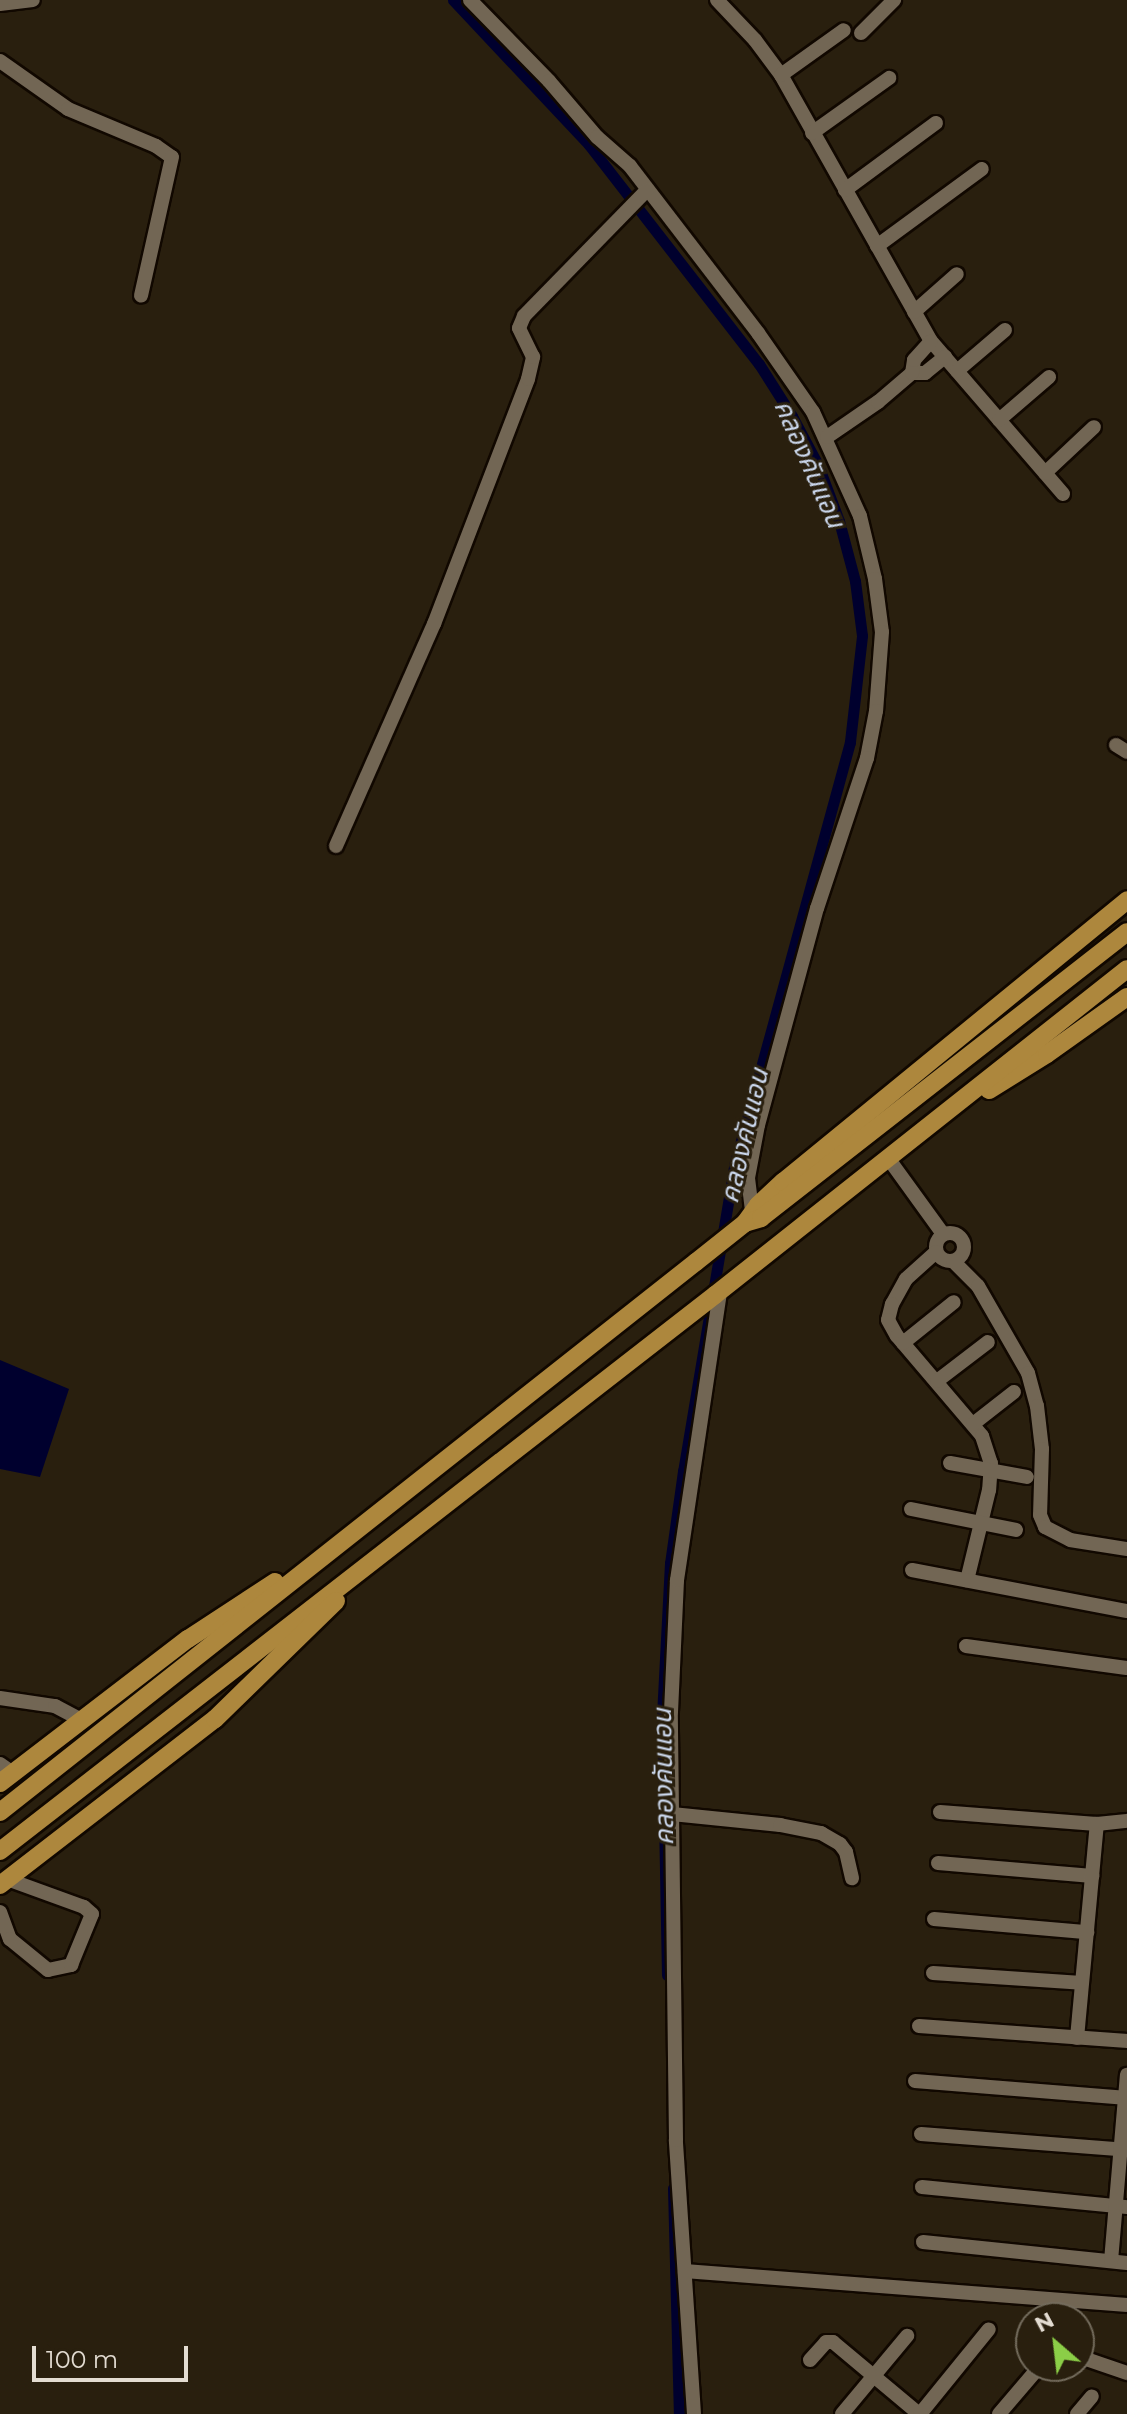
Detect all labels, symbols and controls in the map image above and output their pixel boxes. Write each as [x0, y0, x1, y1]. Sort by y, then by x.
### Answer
water label: คลองคันแอน [767, 395, 851, 533]
water label: คลองคันแอน [714, 1066, 776, 1206]
water label: คลองคันแอน [647, 1708, 681, 1846]
north arrow [1015, 2302, 1095, 2382]
text: N [1030, 2306, 1059, 2338]
scale bar [36, 2330, 192, 2380]
text: 100 m [46, 2345, 118, 2374]

